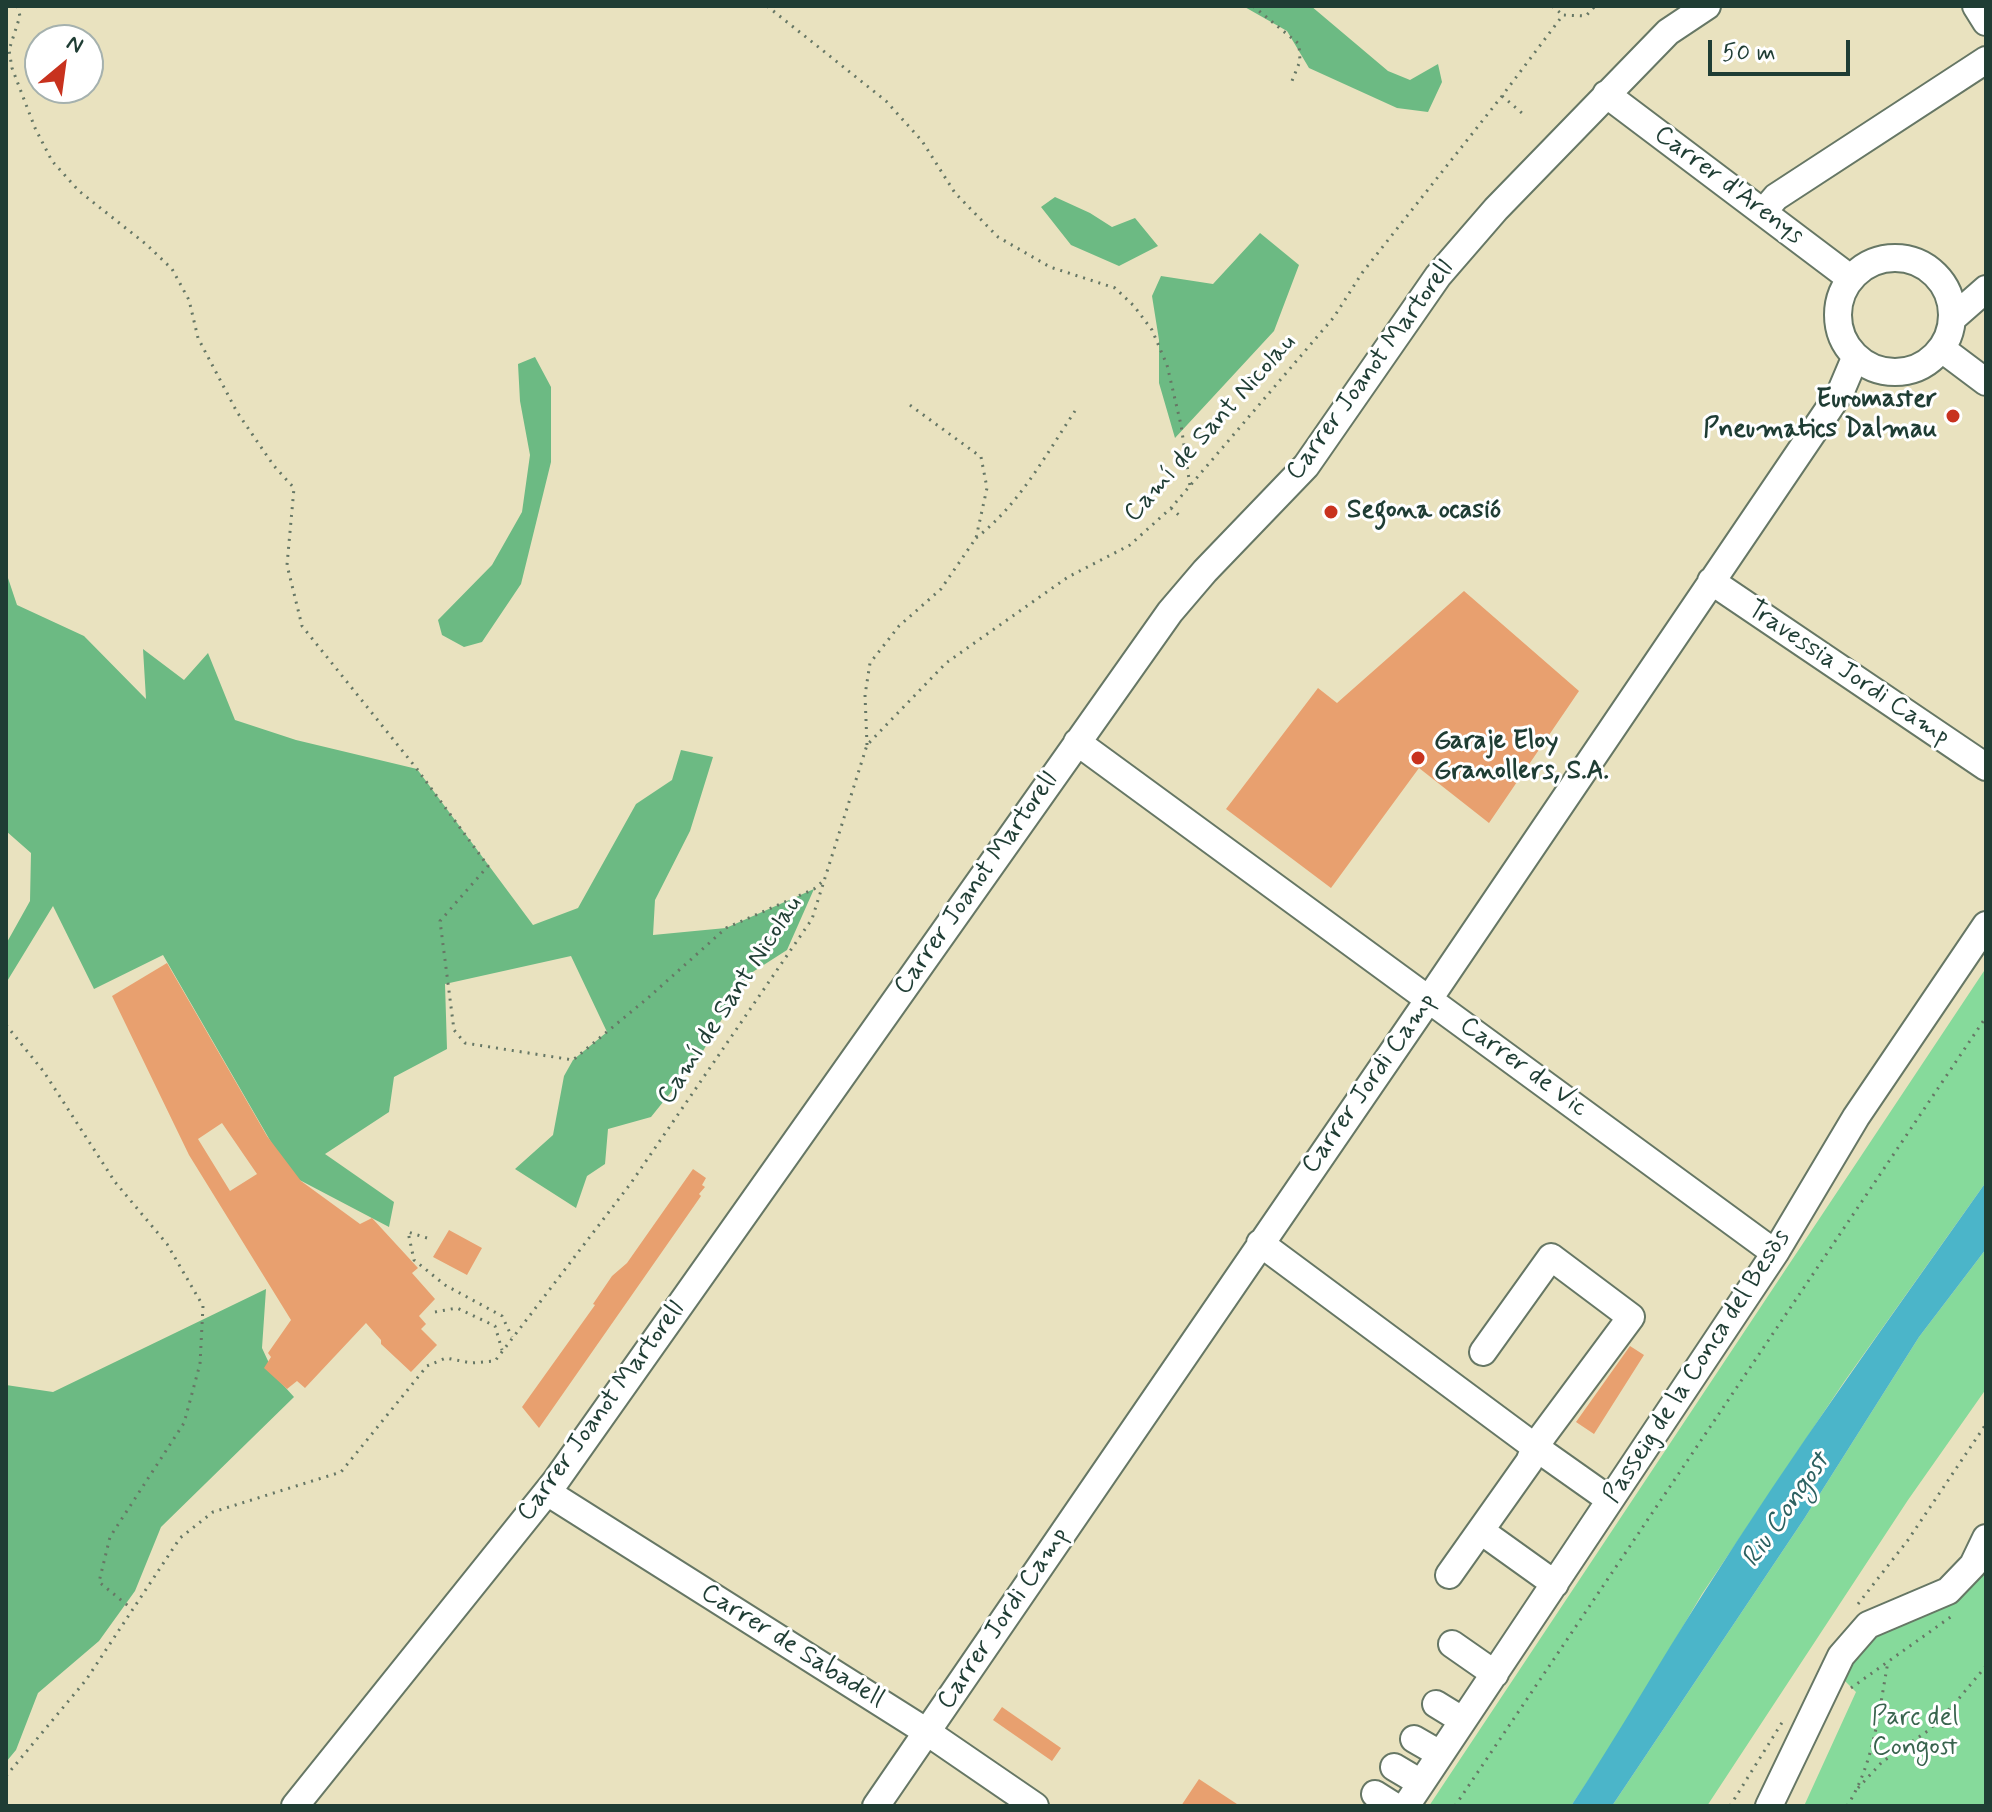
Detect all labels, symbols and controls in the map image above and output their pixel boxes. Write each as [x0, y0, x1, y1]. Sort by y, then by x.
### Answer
north arrow [24, 24, 104, 104]
scale bar [1712, 24, 1854, 74]
text: N [61, 29, 88, 61]
text: 50 m [1722, 38, 1776, 69]
street label: Carrer d'Arenys [1647, 120, 1809, 252]
street label: Carrer Joanot Martorell [1281, 255, 1461, 487]
street label: Camí de Sant Nicolau [1118, 329, 1304, 529]
place label: Euromaster Pneumatics Dalmau [1703, 385, 1937, 446]
marker: Euromaster Pneumatics Dalmau [1944, 407, 1962, 425]
place label: Segona ocasió [1347, 496, 1501, 528]
marker: Segona ocasió [1322, 503, 1340, 521]
street label: Travessia Jordi Camp [1741, 595, 1955, 753]
place label: Garaje Eloy Granollers, S.A. [1434, 727, 1609, 788]
marker: Garaje Eloy Granollers, S.A. [1409, 749, 1427, 767]
street label: Carrer Joanot Martorell [888, 767, 1066, 1001]
street label: Camí de Sant Nicolau [652, 891, 810, 1111]
street label: Carrer Jordi Camp [1296, 988, 1444, 1180]
street label: Carrer de Vic [1453, 1011, 1593, 1125]
street label: Passeig de la Conca del Besòs [1598, 1224, 1798, 1510]
street label: Carrer Joanot Martorell [512, 1296, 692, 1528]
water label: Riu Congost [1735, 1447, 1839, 1575]
street label: Carrer Jordi Camp [931, 1522, 1077, 1716]
street label: Carrer de Sabadell [694, 1578, 890, 1716]
park label: Parc del Congost [1871, 1703, 1959, 1764]

